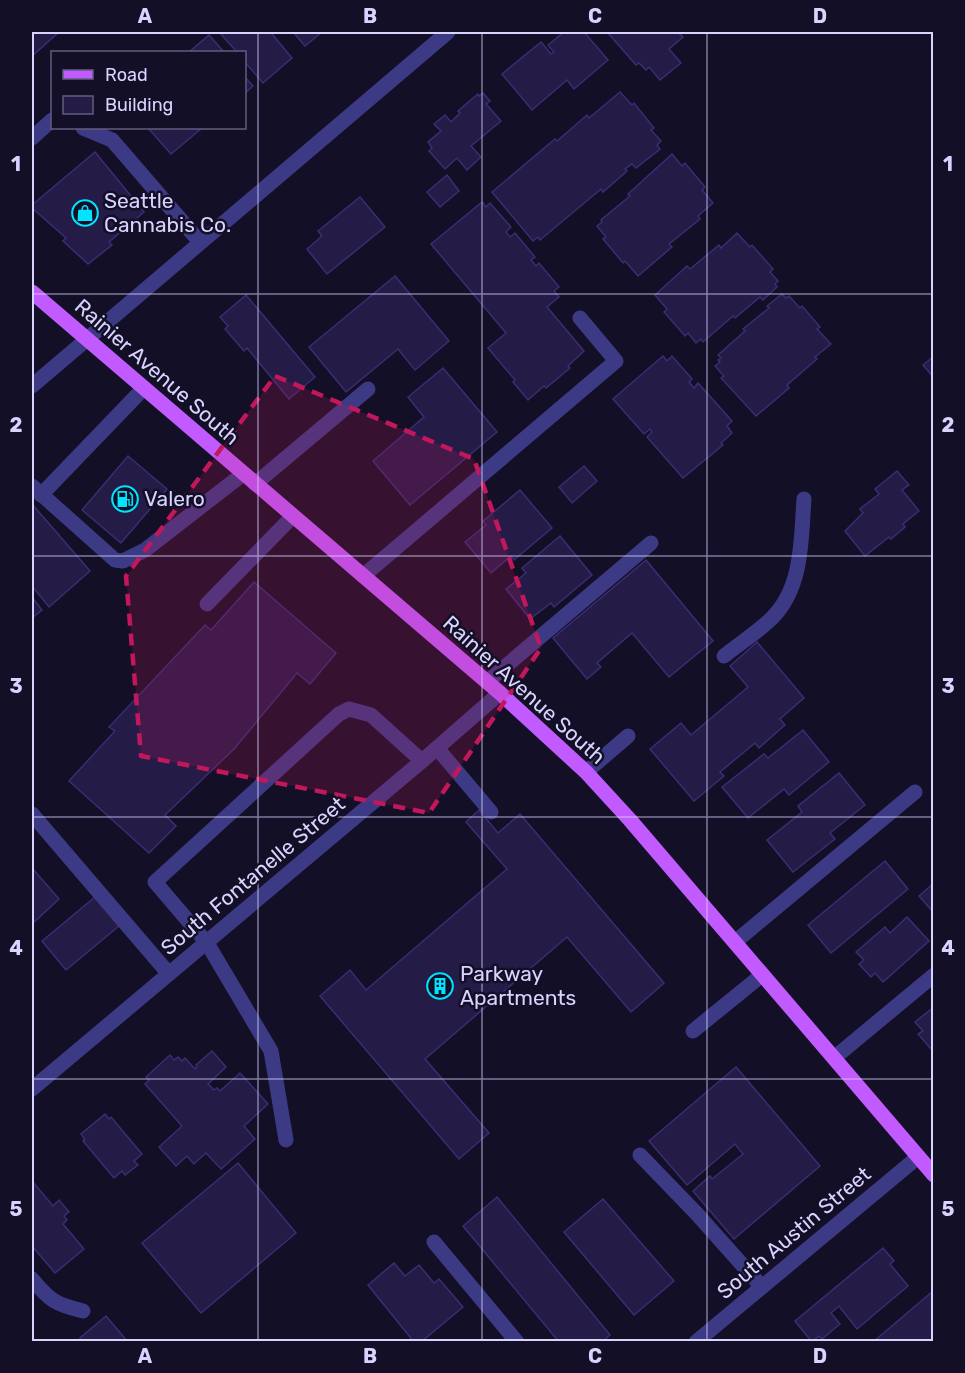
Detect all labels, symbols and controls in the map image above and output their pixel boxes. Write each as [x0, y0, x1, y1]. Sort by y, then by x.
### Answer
text: A [138, 4, 153, 28]
text: B [363, 4, 377, 28]
text: C [588, 4, 602, 28]
text: D [813, 4, 827, 28]
legend [51, 51, 246, 129]
text: Road [105, 64, 148, 86]
text: Building [105, 94, 173, 116]
text: 1 [11, 152, 21, 176]
text: 1 [943, 152, 953, 176]
place label: Seattle Cannabis Co. [104, 188, 231, 237]
shop icon: Seattle Cannabis Co. [70, 198, 100, 228]
street label: Rainier Avenue South [70, 293, 245, 450]
text: 2 [10, 413, 23, 437]
text: 2 [942, 413, 955, 437]
fuel station icon: Valero [110, 484, 140, 514]
place label: Valero [144, 486, 205, 511]
street label: Rainier Avenue South [438, 610, 611, 769]
text: 3 [9, 674, 23, 698]
text: 3 [941, 674, 955, 698]
street label: South Fontanelle Street [156, 791, 350, 960]
text: 4 [9, 936, 23, 960]
text: 4 [941, 936, 955, 960]
place label: Parkway Apartments [460, 961, 576, 1010]
building icon: Parkway Apartments [425, 971, 455, 1001]
street label: South Austin Street [712, 1161, 875, 1304]
text: 5 [10, 1197, 23, 1221]
text: 5 [942, 1197, 955, 1221]
text: A [138, 1344, 153, 1368]
text: B [363, 1344, 377, 1368]
text: C [588, 1344, 602, 1368]
text: D [813, 1344, 827, 1368]

